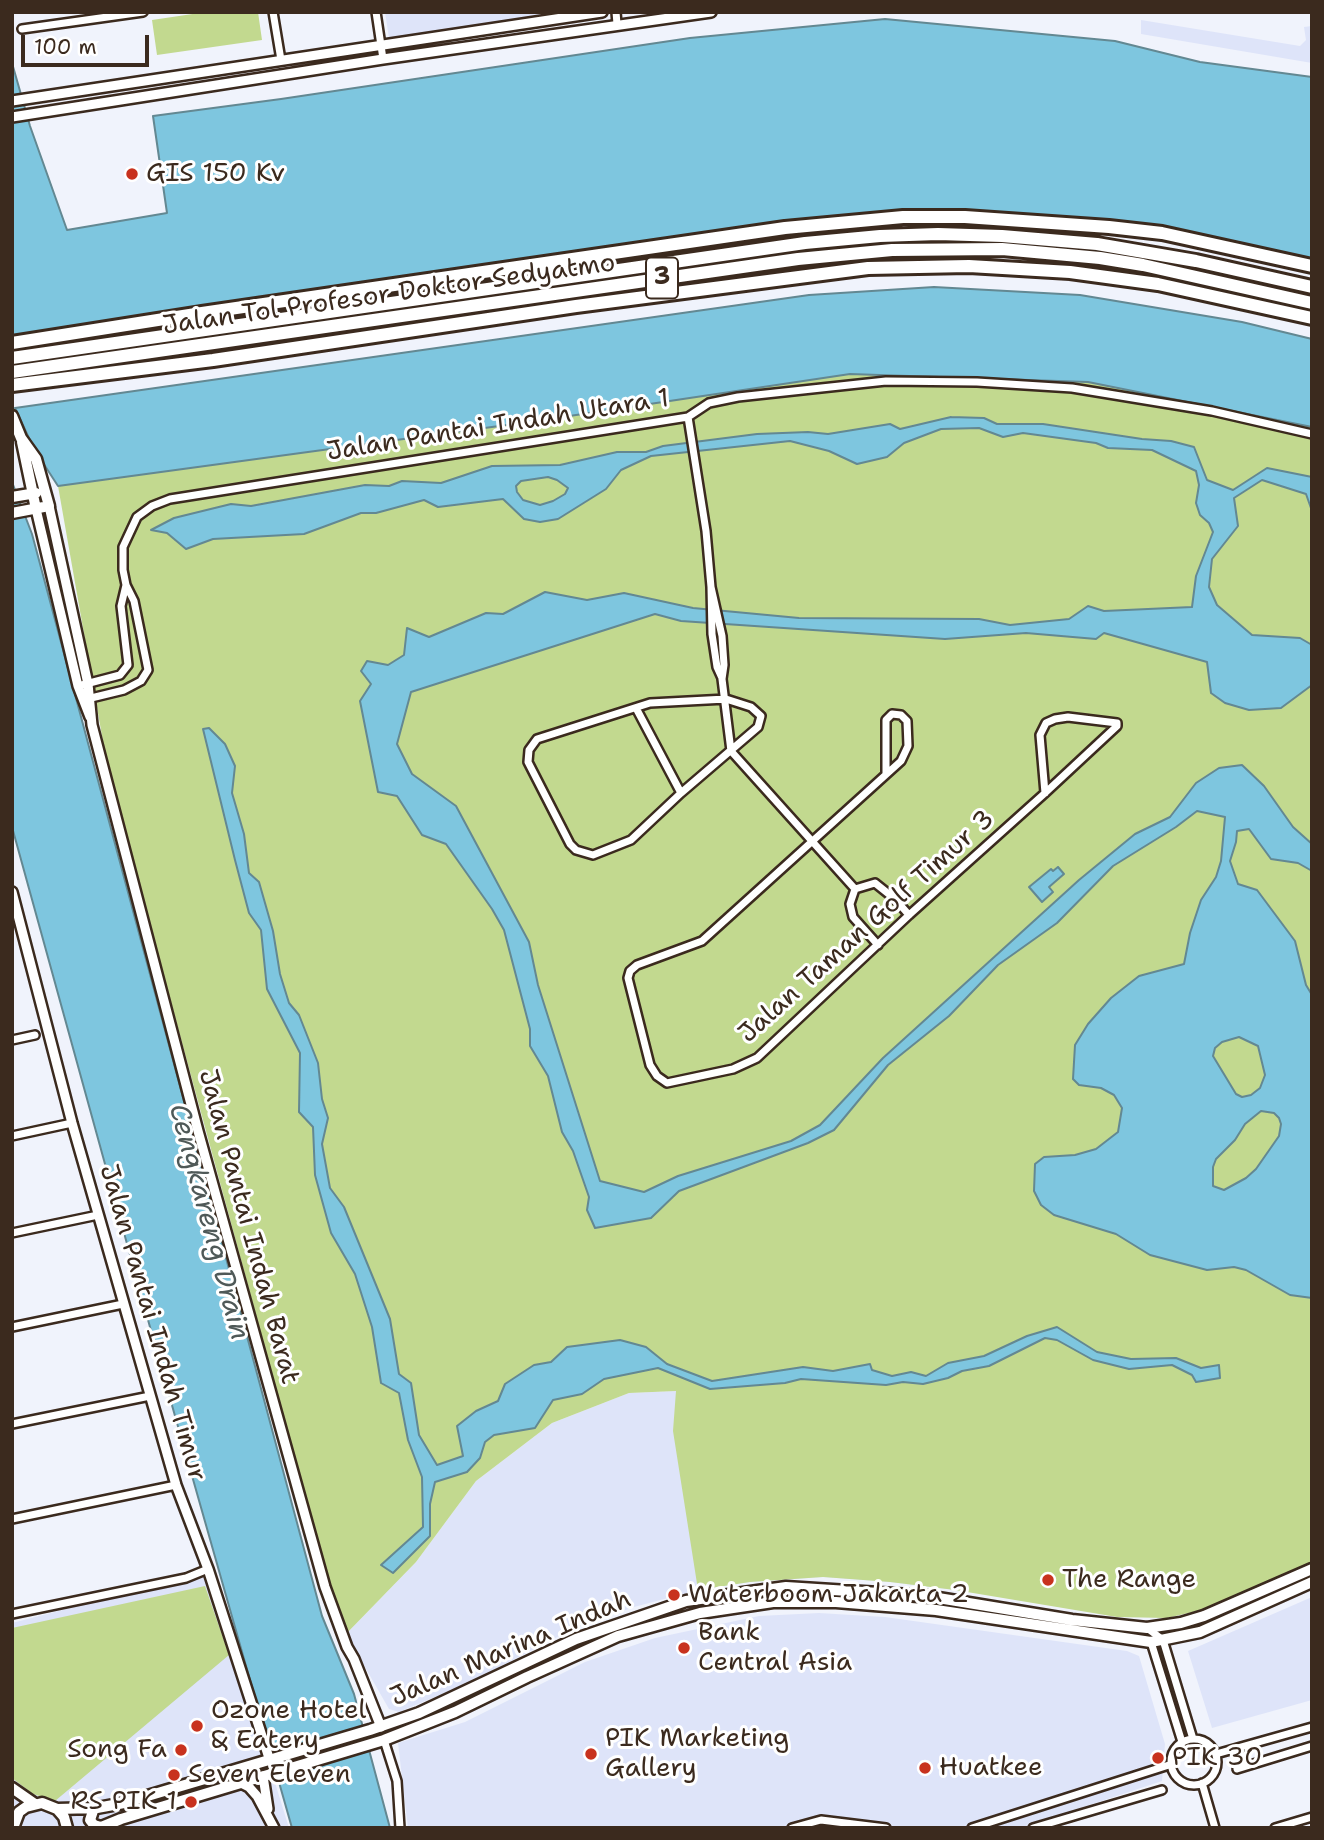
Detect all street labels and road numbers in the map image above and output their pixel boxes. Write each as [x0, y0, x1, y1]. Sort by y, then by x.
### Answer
street label: Jalan Tol Profesor Doktor Sedyatmo [161, 248, 617, 342]
road number: 3 [646, 258, 678, 298]
street label: Jalan Pantai Indah Utara 1 [325, 384, 671, 468]
street label: Jalan Taman Golf Timur 3 [733, 804, 1001, 1050]
street label: Jalan Pantai Indah Barat [191, 1066, 305, 1388]
street label: Jalan Pantai Indah Timur [92, 1161, 212, 1485]
street label: Jalan Marina Indah [386, 1584, 636, 1714]

